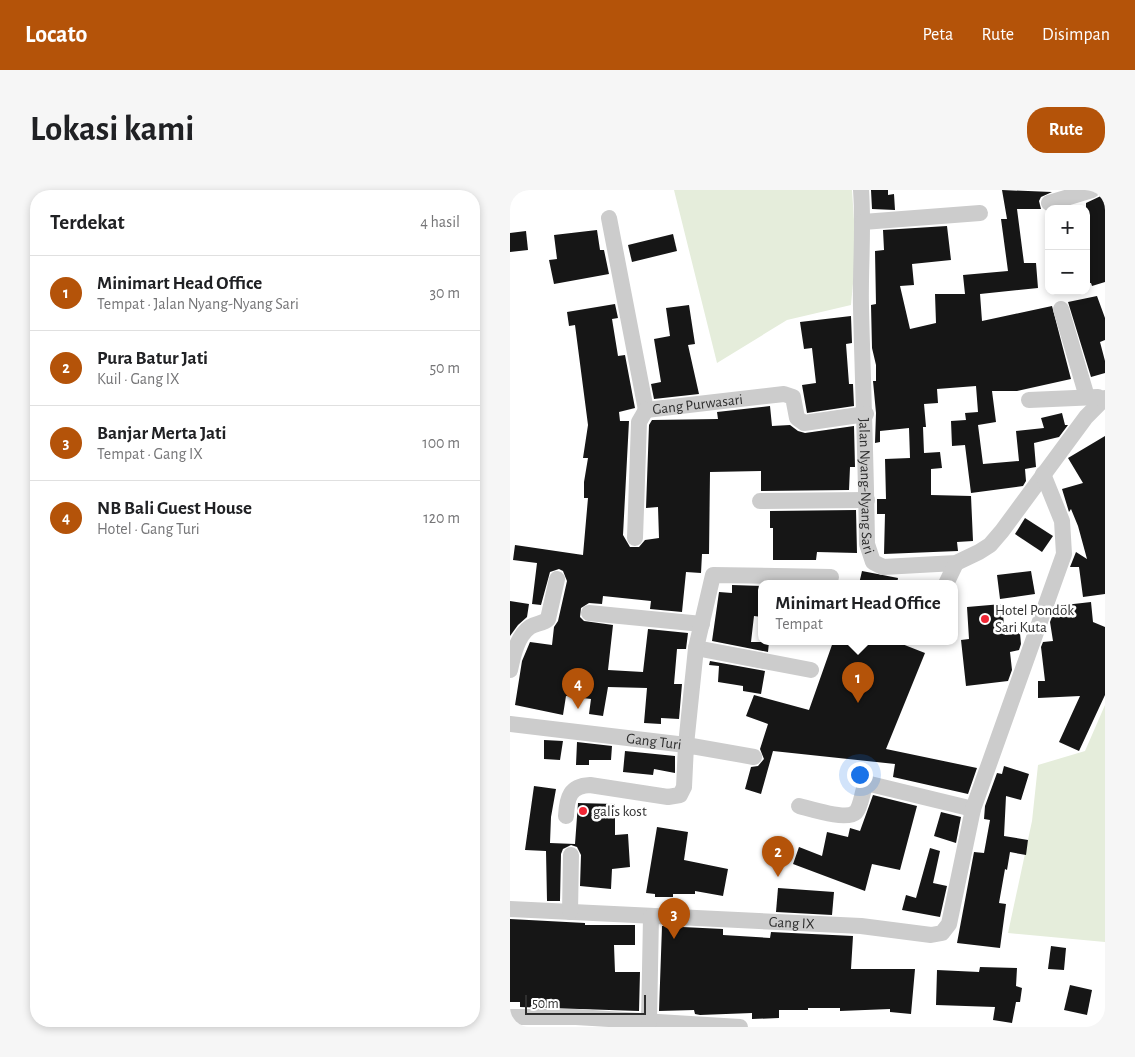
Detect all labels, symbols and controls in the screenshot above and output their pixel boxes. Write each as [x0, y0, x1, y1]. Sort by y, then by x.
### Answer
text: Locato [25, 23, 87, 47]
text: Peta [922, 26, 953, 44]
text: Rute [981, 26, 1014, 44]
text: Disimpan [1042, 26, 1110, 44]
button: Rute [1027, 107, 1105, 153]
text: Lokasi kami [30, 112, 194, 147]
map controls [1045, 205, 1090, 295]
button: + [1045, 205, 1090, 250]
text: Terdekat [50, 212, 125, 233]
text: 4 hasil [420, 214, 460, 230]
button: − [1045, 250, 1090, 295]
text: Minimart Head Office [97, 274, 262, 293]
text: 1 [63, 285, 69, 301]
text: 30 m [430, 285, 460, 301]
text: Tempat · Jalan Nyang-Nyang Sari [97, 296, 299, 312]
text: Pura Batur Jati [97, 349, 208, 368]
text: 2 [62, 360, 70, 376]
text: 50 m [429, 360, 460, 376]
text: Kuil · Gang IX [97, 371, 180, 387]
street label: Gang Purwasari [652, 392, 744, 417]
street label: Jalan Nyang-Nyang Sari [856, 418, 877, 556]
text: Banjar Merta Jati [97, 424, 227, 443]
text: 3 [63, 435, 69, 451]
text: 100 m [422, 435, 460, 451]
text: Tempat · Gang IX [97, 446, 203, 462]
text: NB Bali Guest House [97, 499, 252, 518]
text: 4 [62, 510, 70, 526]
text: 120 m [423, 510, 460, 526]
text: Hotel · Gang Turi [97, 521, 200, 537]
popup [758, 580, 958, 645]
text: Minimart Head Office [775, 594, 941, 613]
place label: Hotel Pondok Sari Kuta [995, 603, 1074, 635]
marker: Hotel Pondok Sari Kuta [979, 613, 991, 625]
text: Tempat [775, 616, 823, 632]
pin: 1 [842, 662, 874, 703]
pin: 4 [562, 668, 594, 709]
street label: Gang Turi [625, 731, 682, 752]
your location [847, 762, 873, 788]
place label: galis kost [593, 804, 647, 819]
marker: galis kost [577, 805, 589, 817]
pin: 2 [762, 836, 794, 877]
pin: 3 [658, 898, 690, 939]
street label: Gang IX [768, 915, 815, 932]
scale bar [525, 992, 646, 1015]
text: 50 m [532, 997, 559, 1011]

